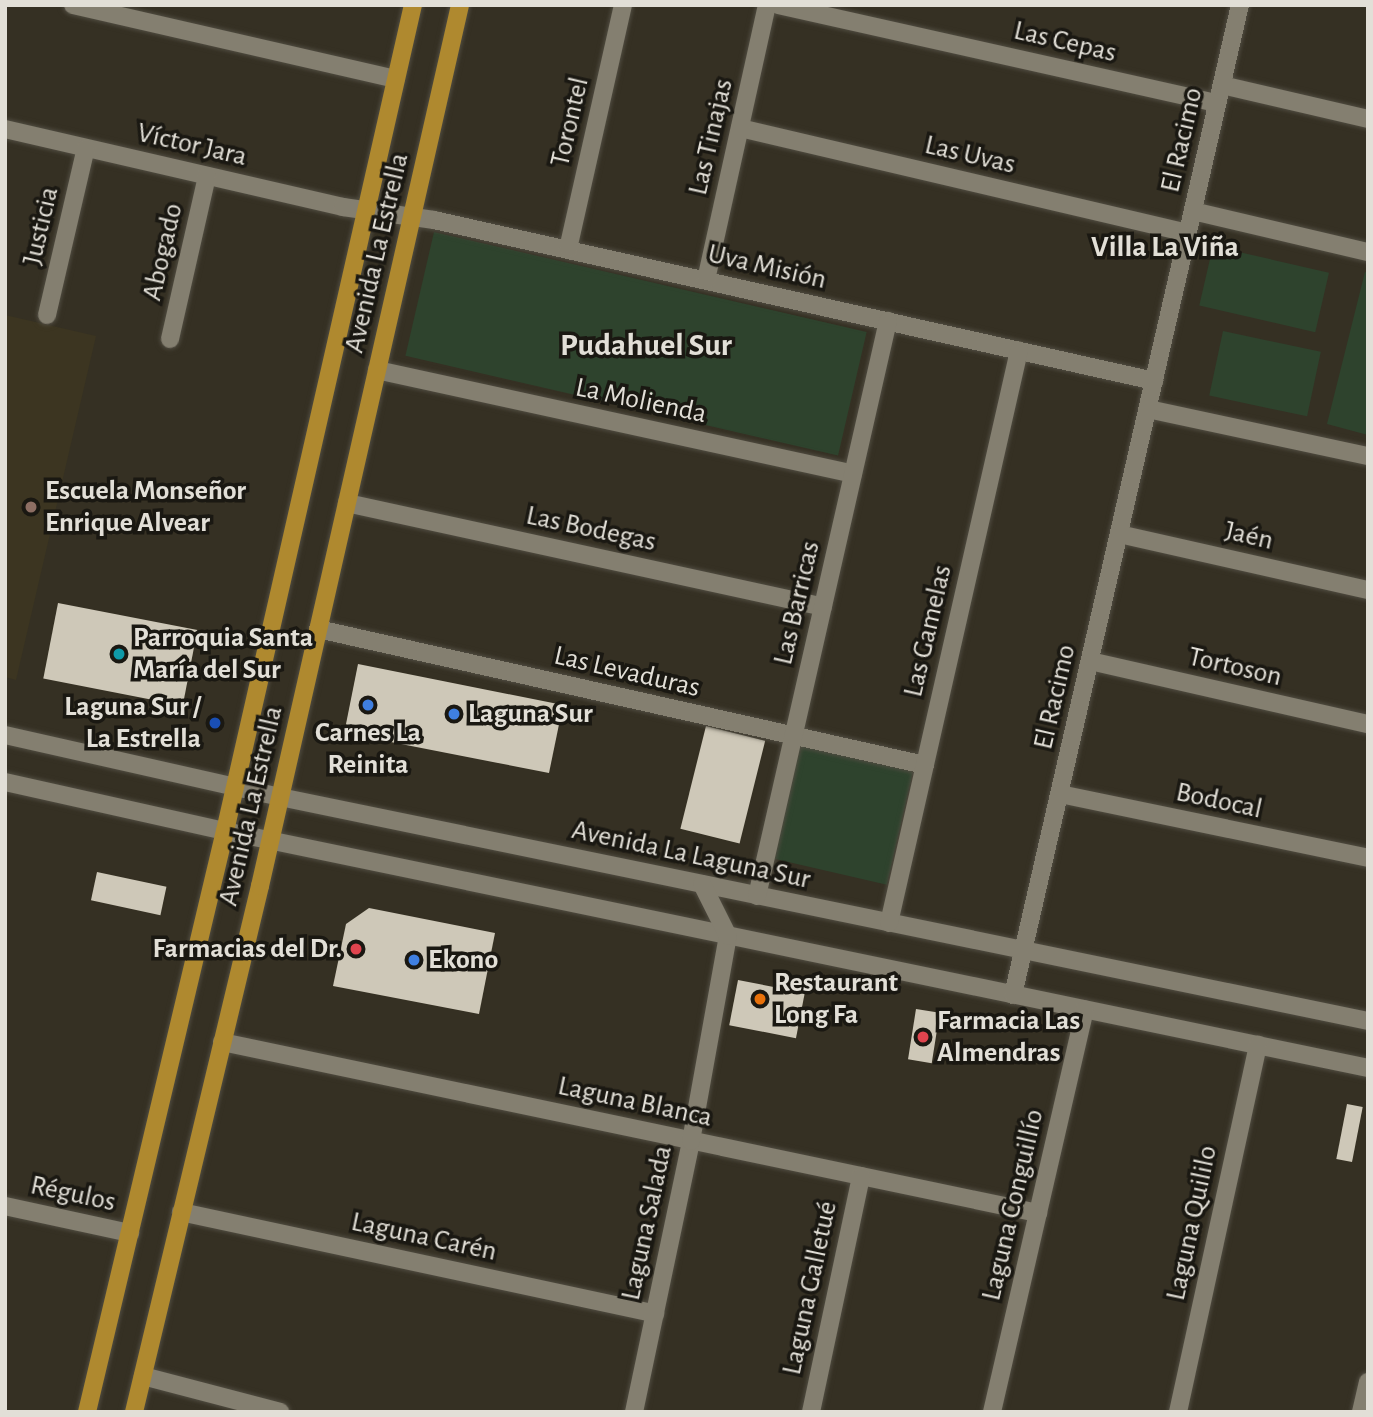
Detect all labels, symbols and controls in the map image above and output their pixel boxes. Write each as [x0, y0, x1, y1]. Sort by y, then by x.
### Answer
street label: Las Cepas [1011, 14, 1119, 70]
street label: Torontel [543, 74, 597, 170]
street label: Las Tinajas [681, 76, 741, 198]
street label: El Racimo [1154, 84, 1210, 196]
street label: Víctor Jara [134, 116, 250, 174]
street label: Las Uvas [922, 128, 1018, 182]
street label: Avenida La Estrella [338, 150, 416, 356]
street label: Justicia [16, 184, 66, 268]
street label: Abogado [136, 200, 190, 304]
district label: Villa La Viña [1091, 229, 1239, 265]
street label: Uva Misión [705, 237, 829, 297]
district label: Pudahuel Sur [560, 326, 732, 364]
street label: La Molienda [572, 371, 710, 431]
place label: Escuela Monseñor Enrique Alvear [45, 474, 246, 540]
marker: Escuela Monseñor Enrique Alvear [23, 499, 39, 515]
street label: Las Bodegas [523, 499, 659, 559]
street label: Jaén [1222, 514, 1276, 558]
street label: Las Barricas [766, 538, 828, 668]
street label: Las Gamelas [897, 562, 959, 700]
place label: Parroquia Santa María del Sur [133, 621, 313, 687]
street label: Las Levaduras [551, 639, 703, 705]
street label: Tortoson [1185, 640, 1285, 694]
street label: El Racimo [1027, 641, 1083, 753]
marker: Parroquia Santa María del Sur [111, 646, 127, 662]
place label: Laguna Sur / La Estrella [64, 690, 201, 756]
marker: Carnes La Reinita [360, 697, 376, 713]
place label: Laguna Sur [468, 697, 593, 731]
street label: Avenida La Estrella [212, 703, 290, 909]
marker: Laguna Sur [446, 706, 462, 722]
marker: Laguna Sur / La Estrella [207, 715, 223, 731]
place label: Carnes La Reinita [315, 716, 421, 782]
street label: Bodocal [1173, 776, 1265, 826]
street label: Avenida La Laguna Sur [569, 813, 813, 897]
place label: Farmacias del Dr. [153, 932, 342, 966]
marker: Farmacias del Dr. [348, 941, 364, 957]
place label: Ekono [428, 943, 498, 977]
marker: Ekono [406, 952, 422, 968]
place label: Restaurant Long Fa [774, 966, 898, 1032]
marker: Restaurant Long Fa [752, 991, 768, 1007]
place label: Farmacia Las Almendras [937, 1004, 1080, 1070]
marker: Farmacia Las Almendras [915, 1029, 931, 1045]
street label: Laguna Blanca [555, 1069, 715, 1135]
street label: Laguna Conguillío [975, 1106, 1051, 1304]
street label: Laguna Quililo [1159, 1142, 1225, 1304]
street label: Laguna Salada [614, 1143, 680, 1303]
street label: Régulos [27, 1169, 119, 1219]
street label: Laguna Galletué [775, 1198, 845, 1378]
street label: Laguna Carén [348, 1205, 500, 1269]

